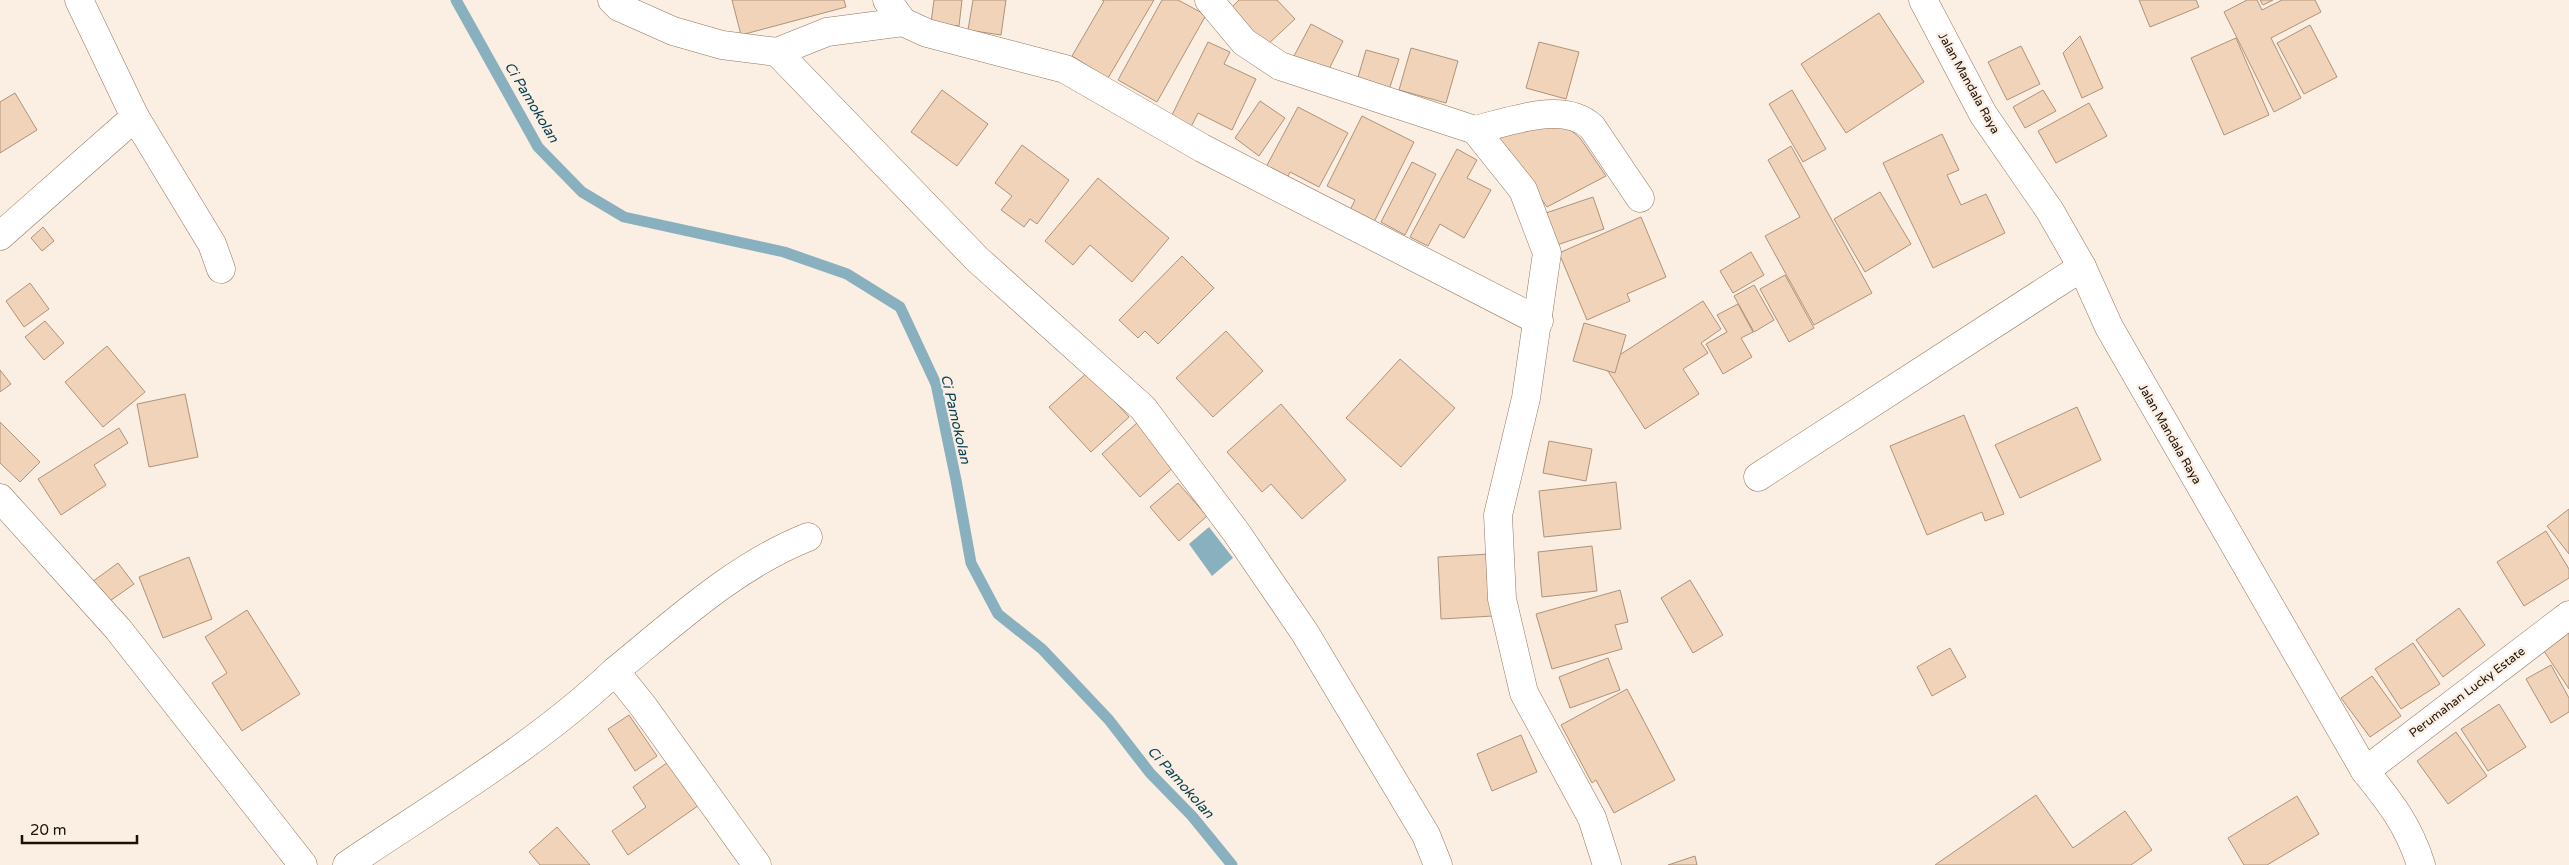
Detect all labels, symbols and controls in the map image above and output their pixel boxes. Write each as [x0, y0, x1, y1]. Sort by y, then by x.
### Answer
street label: Jalan Mandala Raya [1935, 30, 2003, 136]
water label: Ci Pamokolan [501, 59, 563, 146]
water label: Ci Pamokolan [937, 373, 974, 466]
street label: Jalan Mandala Raya [2136, 381, 2204, 487]
street label: Perumahan Lucky Estate [2406, 644, 2528, 740]
water label: Ci Pamokolan [1144, 743, 1218, 822]
scale bar [22, 812, 138, 844]
text: 20 m [30, 821, 67, 839]

